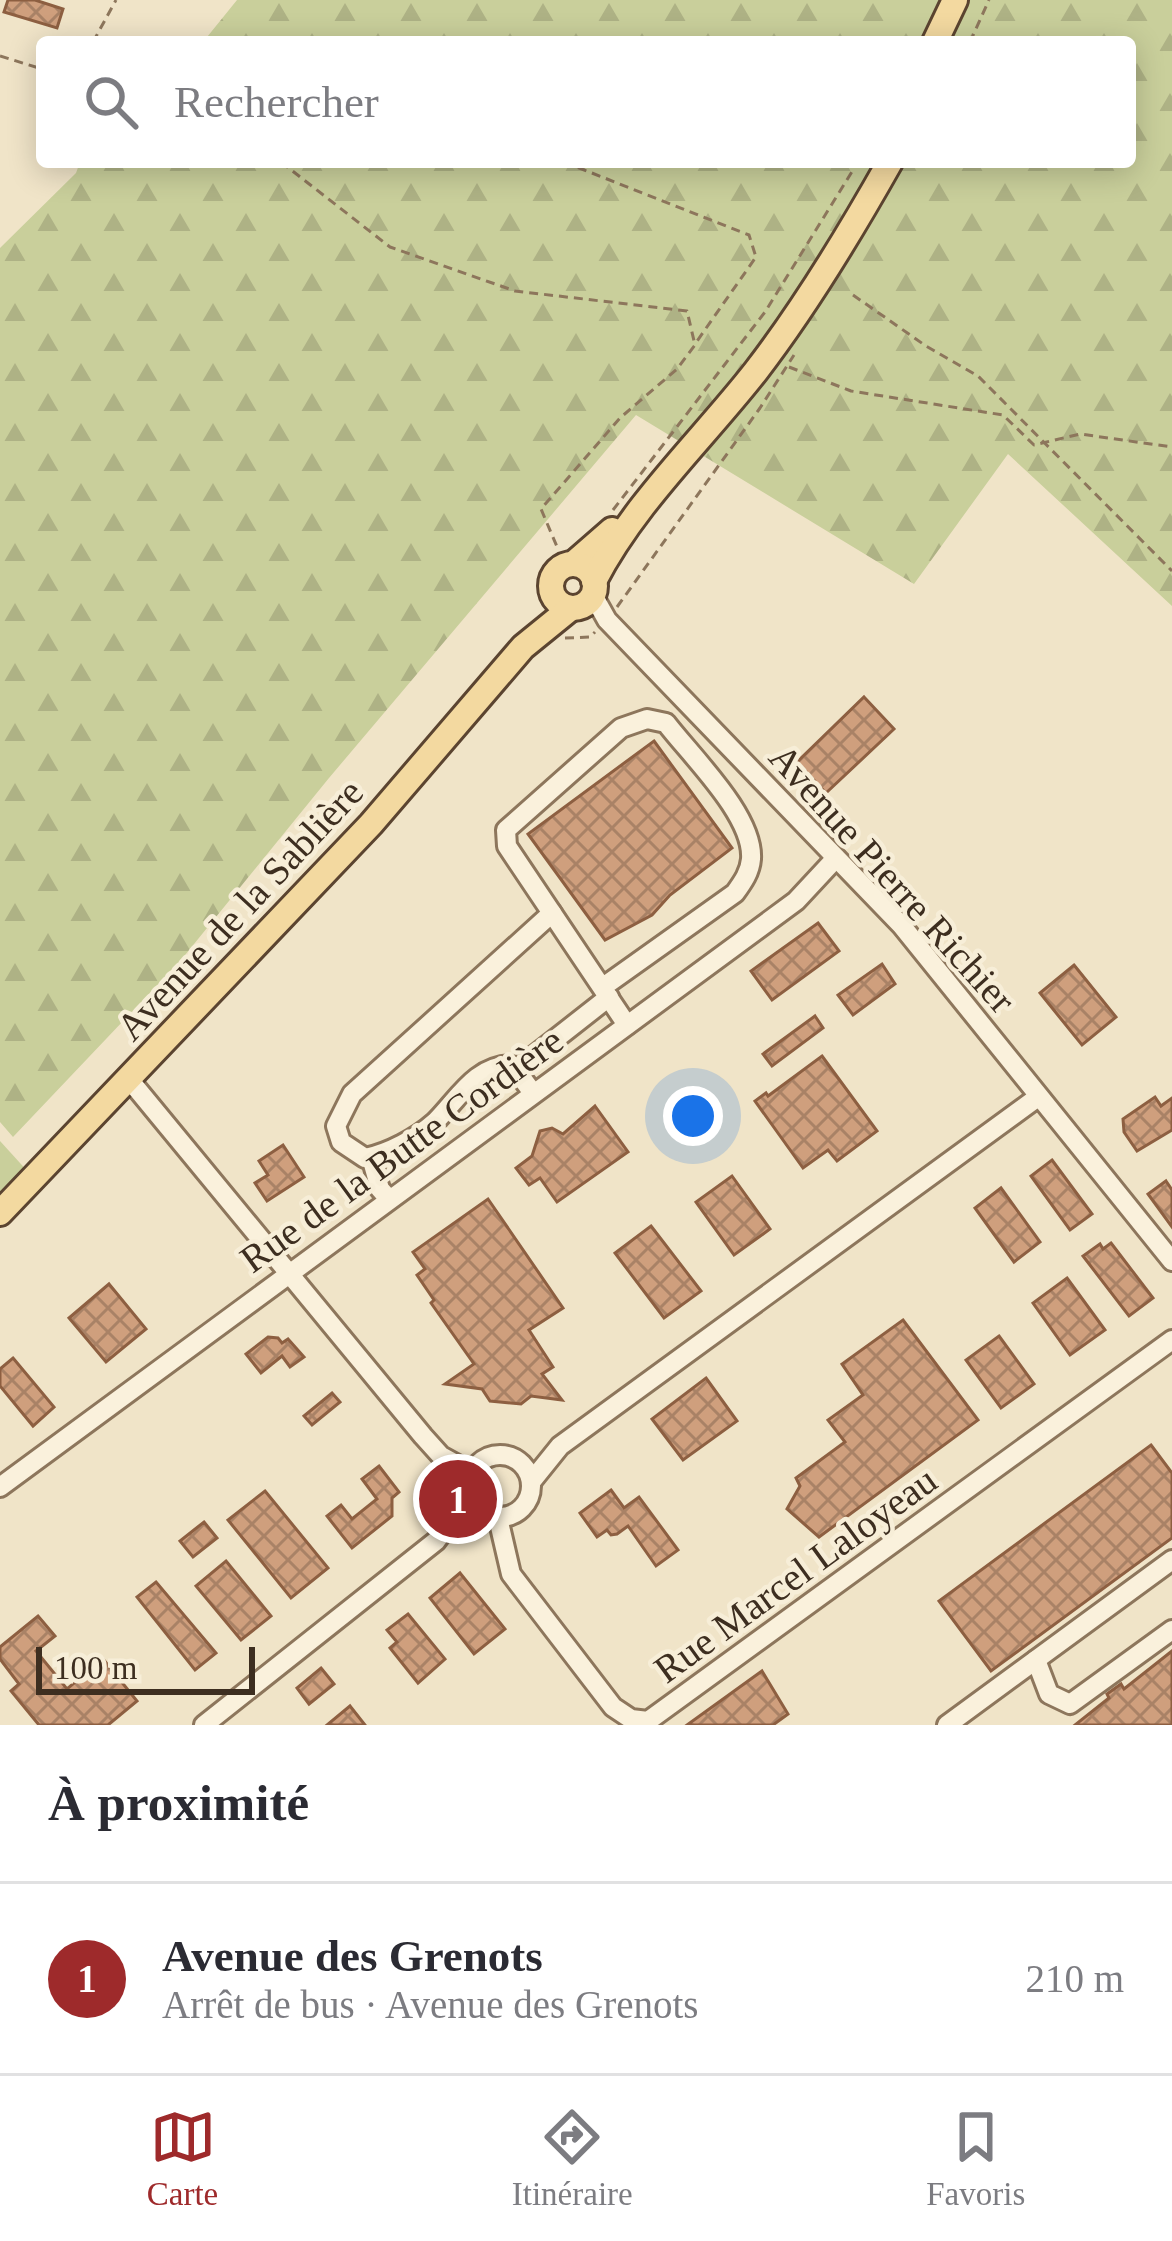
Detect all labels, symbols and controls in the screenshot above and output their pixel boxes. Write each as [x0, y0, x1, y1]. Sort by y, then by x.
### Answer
search box [36, 36, 1136, 168]
icon: search [78, 69, 144, 135]
text: Rechercher [174, 77, 379, 127]
street label: Avenue Pierre Richier [761, 735, 1024, 1021]
street label: Avenue de la Sablière [108, 770, 371, 1048]
street label: Rue de la Butte Cordière [232, 1018, 571, 1281]
your location [663, 1086, 723, 1146]
pin: 1 [419, 1454, 497, 1544]
street label: Rue Marcel Laloyeau [646, 1458, 945, 1692]
scale bar [36, 1641, 255, 1694]
text: 100 m [54, 1650, 137, 1686]
text: À proximité [48, 1775, 309, 1831]
text: Avenue des Grenots [162, 1931, 543, 1981]
text: 1 [77, 1957, 97, 2000]
text: 210 m [1025, 1957, 1124, 2000]
text: Arrêt de bus · Avenue des Grenots [162, 1983, 698, 2026]
tab: Carte [147, 2104, 218, 2213]
tab: Itinéraire [512, 2104, 633, 2213]
tab: Favoris [926, 2104, 1025, 2213]

